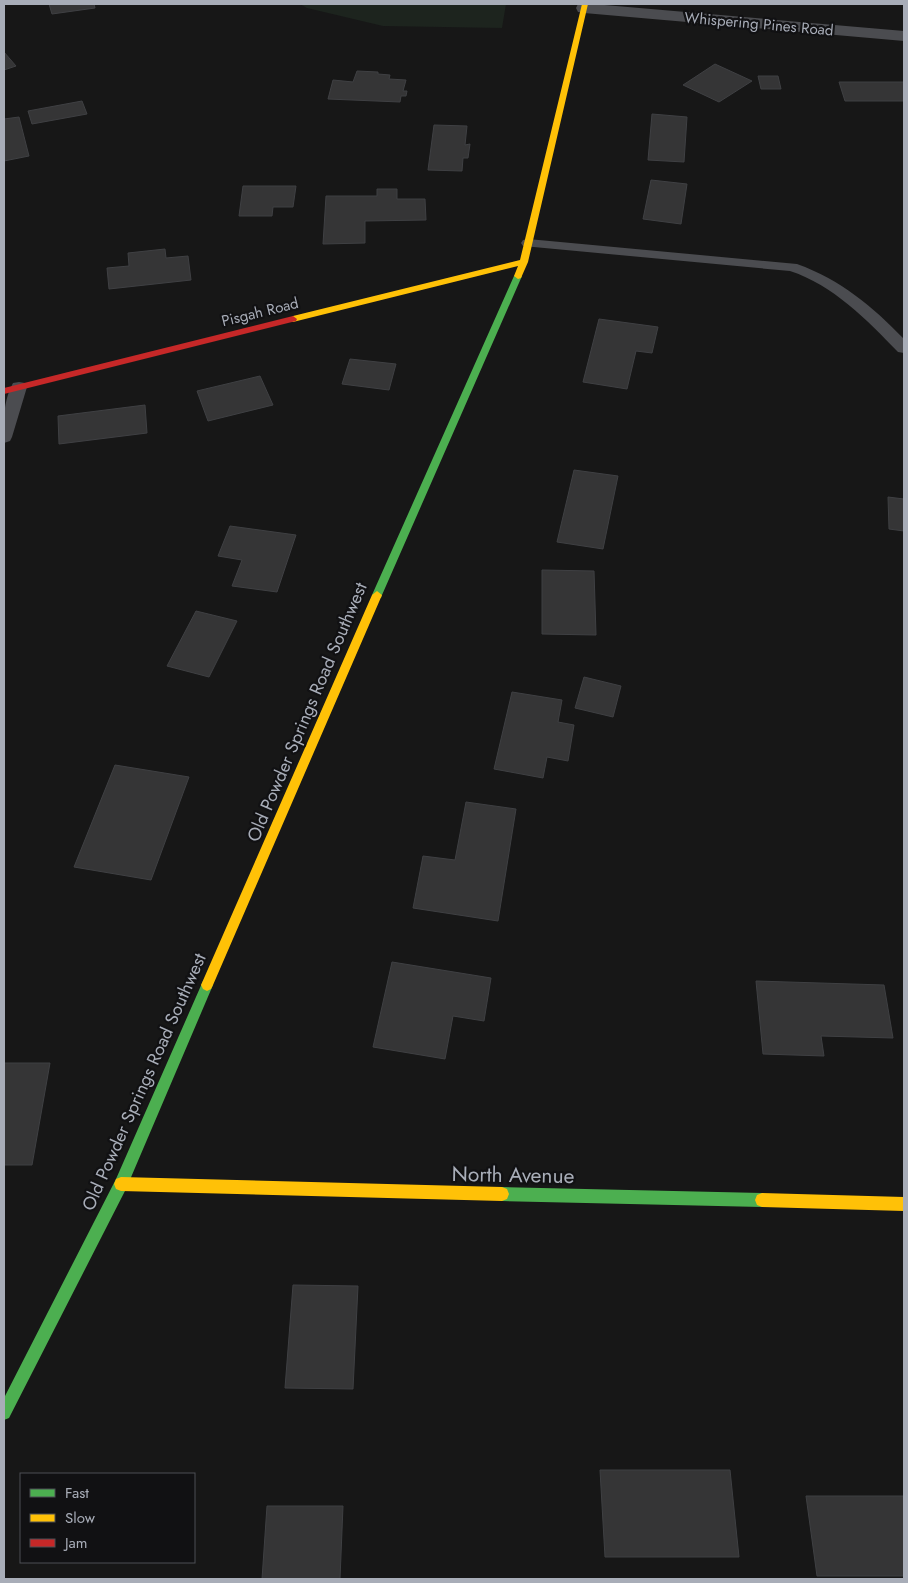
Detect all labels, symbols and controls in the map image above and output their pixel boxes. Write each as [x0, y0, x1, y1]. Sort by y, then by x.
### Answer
street label: Whispering Pines Road [684, 7, 834, 41]
street label: Pisgah Road [219, 292, 301, 332]
street label: Old Powder Springs Road Southwest [240, 578, 374, 846]
street label: Old Powder Springs Road Southwest [75, 948, 213, 1215]
street label: North Avenue [451, 1159, 575, 1191]
legend [20, 1473, 195, 1563]
text: Fast [65, 1482, 89, 1504]
text: Slow [65, 1507, 96, 1529]
text: Jam [63, 1532, 88, 1554]

